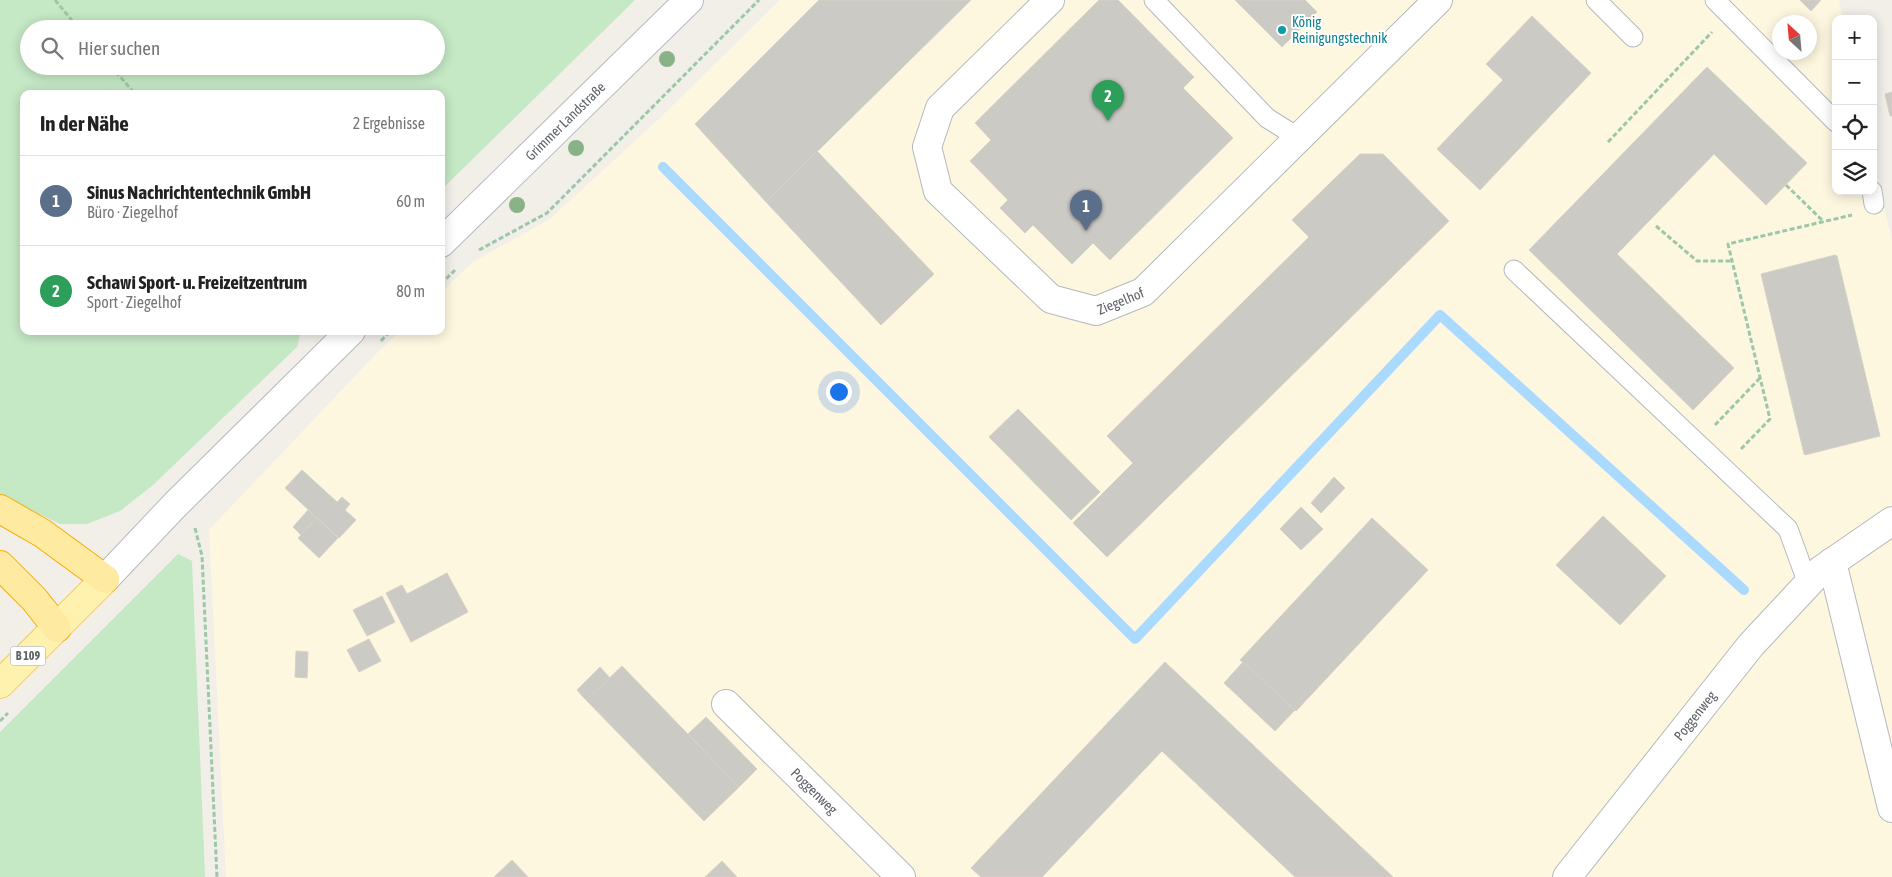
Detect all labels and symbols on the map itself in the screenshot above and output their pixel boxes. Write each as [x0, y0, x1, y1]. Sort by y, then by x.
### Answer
place label: König Reinigungstechnik [1292, 14, 1387, 46]
north arrow [1772, 15, 1817, 60]
marker: König Reinigungstechnik [1276, 24, 1288, 36]
street label: Grimmer Landstraße [522, 79, 608, 164]
pin: 2 [1092, 80, 1124, 121]
pin: 1 [1070, 190, 1102, 231]
street label: Ziegelhof [1095, 284, 1146, 318]
your location [826, 379, 852, 405]
road number: B 109 [10, 646, 46, 666]
street label: Poggenweg [1671, 688, 1719, 744]
street label: Poggenweg [788, 765, 841, 817]

